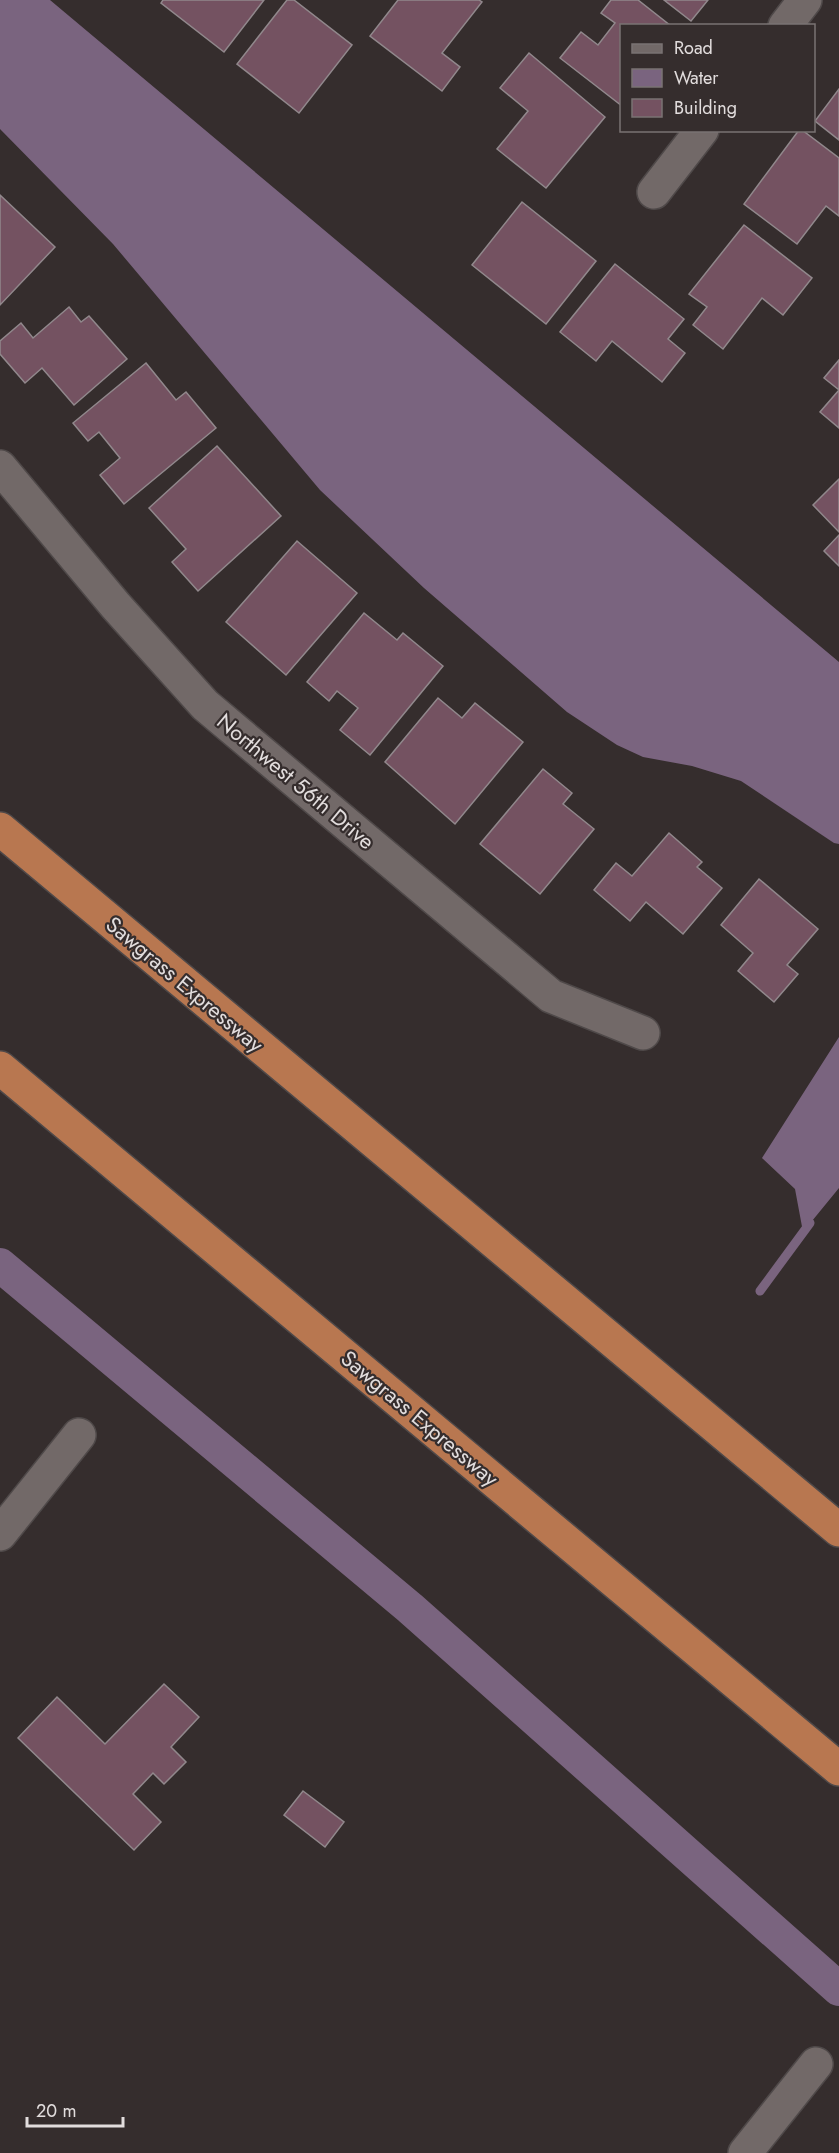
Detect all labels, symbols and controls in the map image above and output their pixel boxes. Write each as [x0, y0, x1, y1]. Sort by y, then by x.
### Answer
legend [620, 24, 815, 132]
text: Road [674, 35, 713, 61]
text: Water [674, 65, 719, 91]
text: Building [674, 95, 737, 121]
street label: Northwest 56th Drive [210, 705, 382, 857]
street label: Sawgrass Expressway [99, 908, 271, 1060]
street label: Sawgrass Expressway [334, 1342, 506, 1494]
scale bar [27, 2090, 123, 2128]
text: 20 m [36, 2098, 76, 2124]

